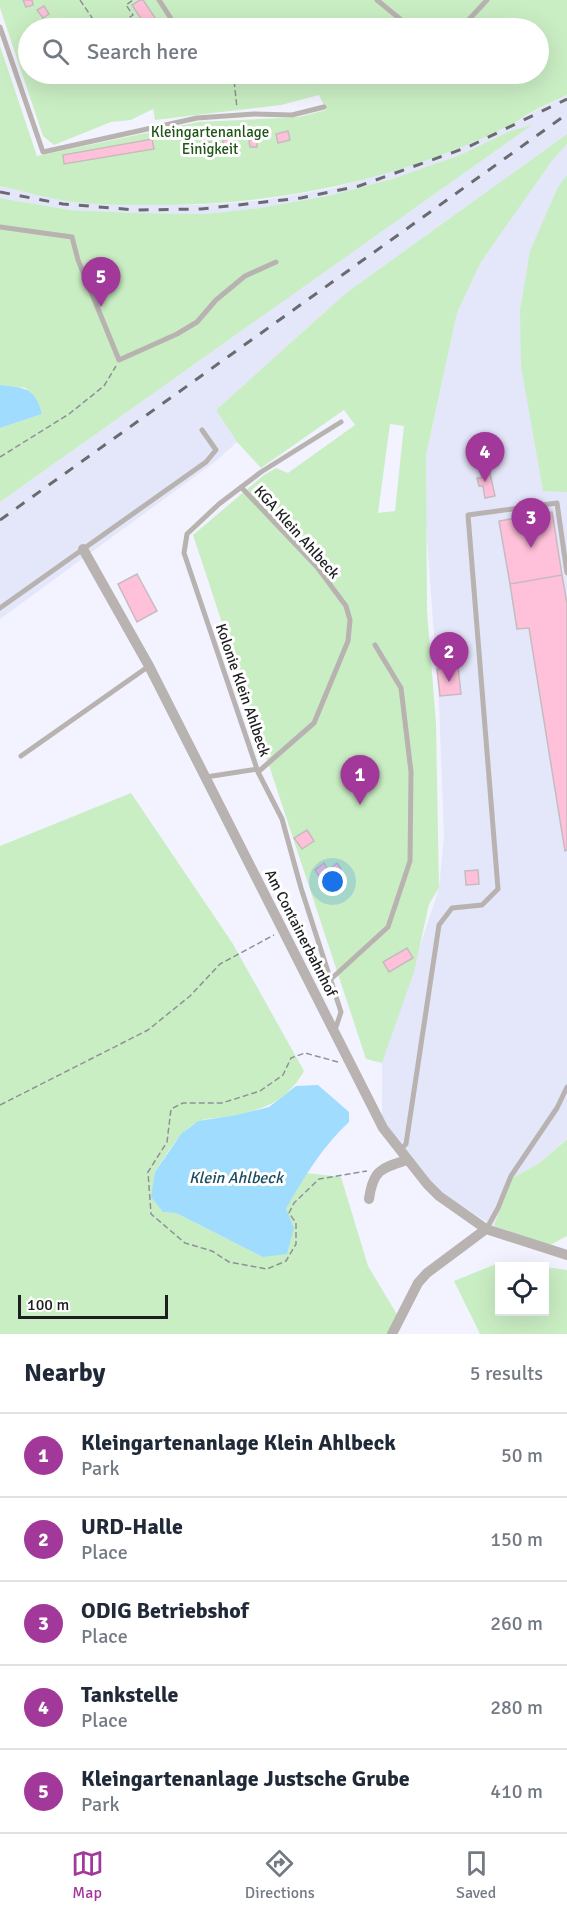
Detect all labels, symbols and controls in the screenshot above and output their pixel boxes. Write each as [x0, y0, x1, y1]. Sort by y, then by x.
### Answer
search box [18, 18, 549, 84]
icon: search [39, 35, 72, 68]
text: Search here [87, 38, 198, 65]
park label: Kleingartenanlage Einigkeit [151, 123, 269, 158]
pin: 5 [82, 258, 120, 307]
pin: 4 [466, 432, 504, 482]
street label: KGA Klein Ahlbeck [251, 482, 344, 583]
pin: 3 [512, 498, 550, 548]
street label: Kolonie Klein Ahlbeck [212, 621, 274, 759]
pin: 2 [430, 632, 468, 682]
pin: 1 [340, 756, 380, 805]
street label: Am Containerbahnhof [261, 866, 341, 1000]
your location [318, 867, 347, 896]
water label: Klein Ahlbeck [189, 1168, 285, 1188]
map controls [495, 1262, 549, 1316]
button: locate [495, 1262, 549, 1316]
scale bar [18, 1292, 168, 1320]
text: 100 m [27, 1295, 69, 1315]
text: Nearby [24, 1357, 105, 1389]
text: 5 results [470, 1361, 543, 1386]
text: Kleingartenanlage Klein Ahlbeck [81, 1429, 396, 1456]
text: 1 [38, 1443, 49, 1468]
text: 50 m [501, 1443, 543, 1468]
text: Park [81, 1456, 119, 1481]
text: URD-Halle [81, 1513, 183, 1540]
text: 2 [38, 1527, 49, 1552]
text: 150 m [490, 1527, 543, 1552]
text: Place [81, 1540, 128, 1565]
text: ODIG Betriebshof [81, 1597, 249, 1624]
text: 3 [38, 1611, 49, 1636]
text: 260 m [490, 1611, 543, 1636]
text: Place [81, 1624, 128, 1649]
text: Tankstelle [81, 1681, 178, 1708]
text: 4 [38, 1695, 49, 1720]
text: 280 m [490, 1695, 543, 1720]
text: Place [81, 1708, 128, 1733]
text: Kleingartenanlage Justsche Grube [81, 1765, 410, 1792]
text: 5 [38, 1779, 49, 1804]
text: 410 m [490, 1779, 543, 1804]
text: Park [81, 1792, 119, 1817]
tab: Map [71, 1847, 104, 1903]
tab: Directions [245, 1847, 315, 1903]
tab: Saved [456, 1847, 496, 1903]

